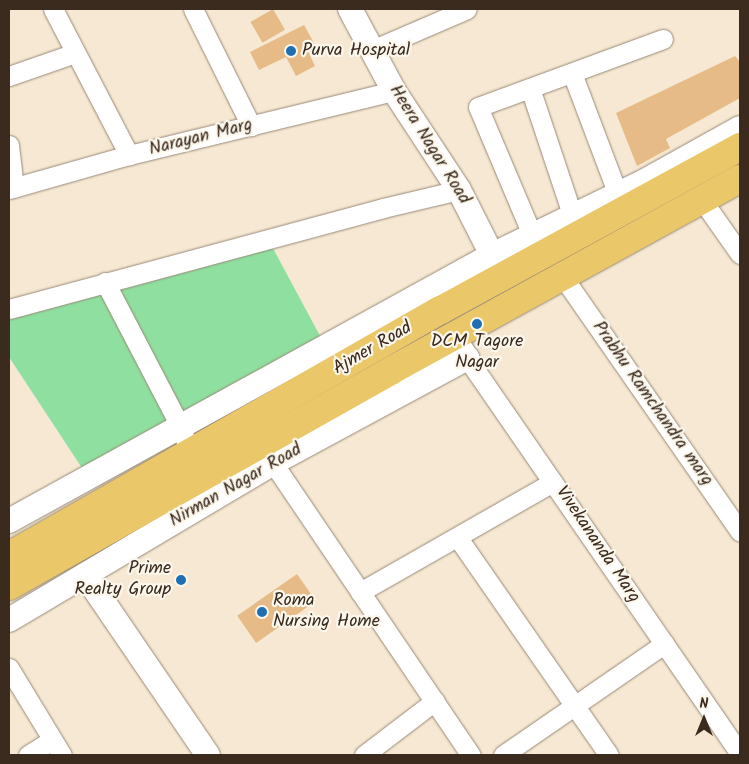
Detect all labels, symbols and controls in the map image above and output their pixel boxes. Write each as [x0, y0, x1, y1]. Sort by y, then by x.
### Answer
place label: Purva Hospital [302, 40, 410, 62]
marker: Purva Hospital [284, 44, 298, 58]
street label: Heera Nagar Road [384, 81, 474, 209]
street label: Narayan Marg [147, 115, 255, 161]
street label: Ajmer Road [330, 318, 416, 380]
marker: DCM Tagore Nagar [471, 318, 483, 330]
street label: Prabhu Ramchandra marg [587, 318, 717, 490]
place label: DCM Tagore Nagar [431, 332, 523, 374]
street label: Nirman Nagar Road [166, 439, 306, 533]
street label: Vivekananda Marg [550, 483, 644, 607]
place label: Prime Realty Group [75, 559, 171, 602]
marker: Prime Realty Group [175, 574, 187, 586]
place label: Roma Nursing Home [273, 591, 380, 634]
marker: Roma Nursing Home [255, 605, 269, 619]
text: N [700, 693, 708, 715]
north arrow [679, 694, 729, 744]

